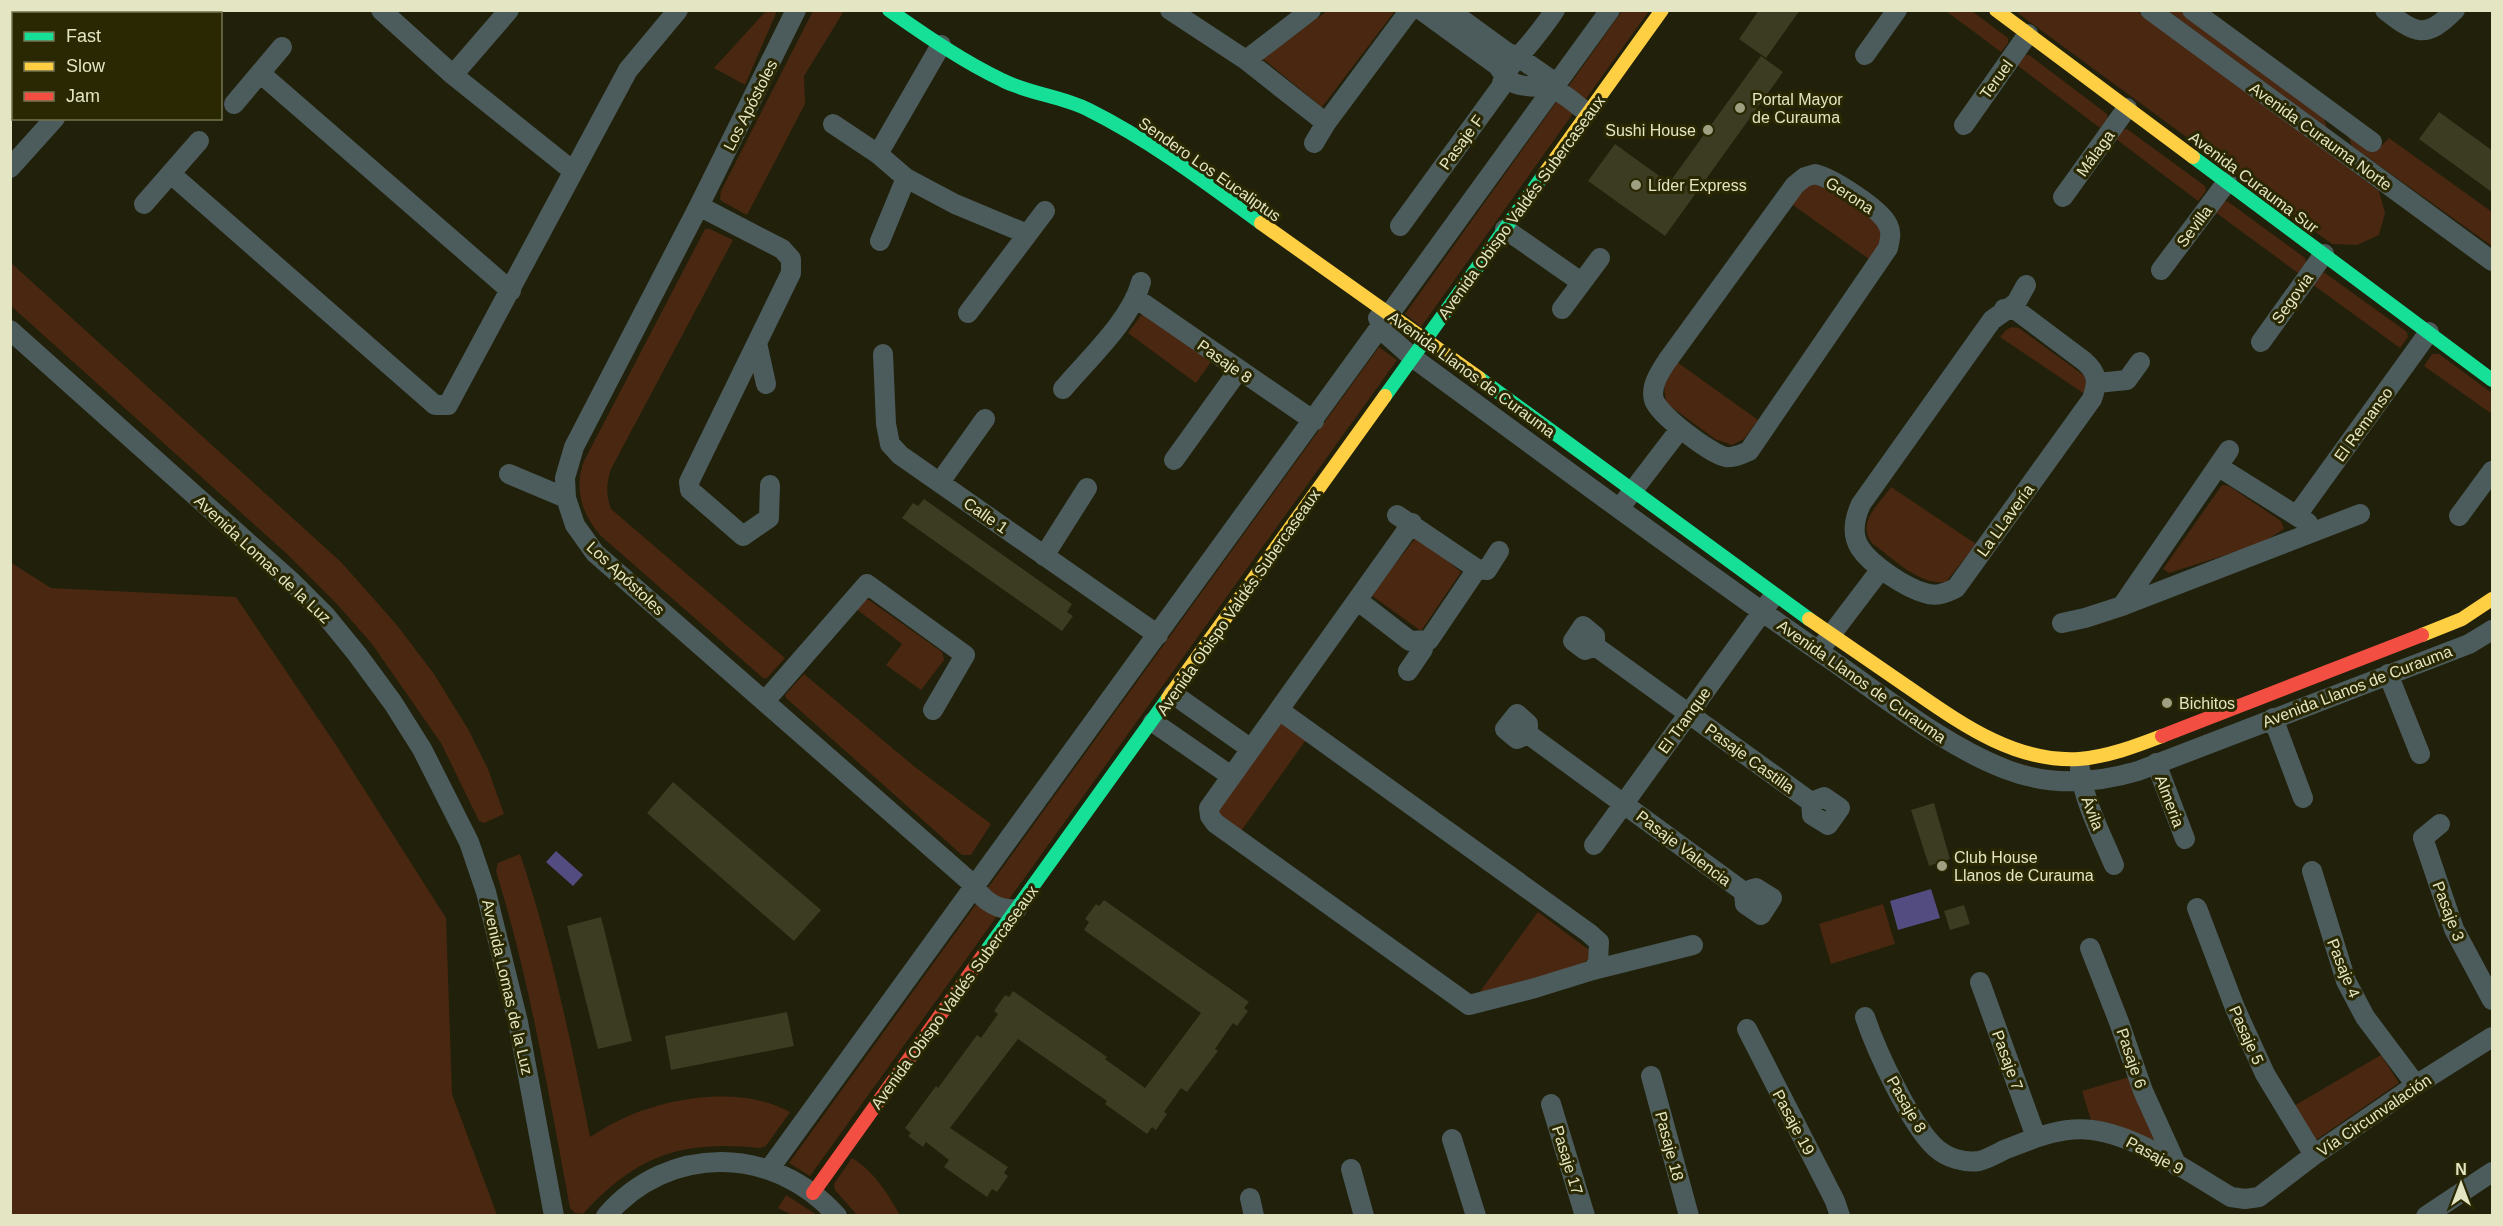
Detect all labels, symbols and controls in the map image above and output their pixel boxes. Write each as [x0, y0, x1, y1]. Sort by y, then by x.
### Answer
legend [12, 12, 222, 120]
text: Fast [66, 26, 101, 46]
text: Slow [66, 56, 106, 76]
street label: Los Apóstoles [720, 57, 781, 153]
street label: Teruel [1977, 57, 2016, 102]
street label: Avenida Curauma Norte [2246, 79, 2395, 194]
text: Jam [66, 86, 100, 106]
place label: Portal Mayor de Curauma [1752, 91, 1843, 126]
street label: Avenida Obispo Valdés Subercaseaux [1435, 92, 1608, 322]
marker: Portal Mayor de Curauma [1733, 101, 1747, 115]
street label: Pasaje F [1436, 112, 1487, 173]
street label: Sendero Los Eucaliptus [1136, 114, 1284, 225]
place label: Sushi House [1605, 122, 1696, 139]
marker: Sushi House [1701, 123, 1715, 137]
street label: Málaga [2073, 127, 2118, 180]
street label: Avenida Curauma Sur [2186, 128, 2322, 237]
street label: Gerona [1823, 174, 1877, 217]
place label: Líder Express [1648, 177, 1747, 194]
marker: Líder Express [1629, 178, 1643, 192]
street label: Sevilla [2173, 202, 2215, 250]
street label: Segovia [2269, 270, 2316, 327]
street label: Avenida Llanos de Curauma [1385, 308, 1558, 441]
street label: Pasaje 8 [1194, 337, 1255, 386]
street label: El Remanso [2331, 384, 2396, 465]
street label: La LLavería [1974, 481, 2037, 559]
street label: Avenida Obispo Valdés Subercaseaux [1154, 486, 1323, 718]
street label: Avenida Lomas de la Luz [191, 492, 334, 627]
street label: Calle 1 [960, 494, 1011, 537]
street label: Los Apóstoles [583, 538, 668, 619]
street label: Avenida Llanos de Curauma [1774, 617, 1949, 746]
street label: Avenida Llanos de Curauma [2260, 642, 2454, 731]
street label: El Tranque [1655, 684, 1714, 757]
place label: Bichitos [2179, 695, 2235, 712]
marker: Bichitos [2160, 696, 2174, 710]
street label: Pasaje Castilla [1702, 720, 1798, 796]
street label: Almeria [2152, 773, 2187, 830]
street label: Ávila [2078, 794, 2108, 833]
street label: Pasaje Valencia [1633, 807, 1734, 889]
place label: Club House Llanos de Curauma [1954, 849, 2094, 884]
marker: Club House Llanos de Curauma [1935, 859, 1949, 873]
street label: Pasaje 3 [2429, 879, 2468, 943]
street label: Avenida Obispo Valdés Subercaseaux [868, 882, 1041, 1112]
street label: Avenida Lomas de la Luz [479, 898, 536, 1076]
street label: Pasaje 4 [2324, 936, 2363, 1000]
street label: Pasaje 5 [2226, 1003, 2267, 1067]
street label: Pasaje 6 [2113, 1026, 2150, 1090]
street label: Pasaje 7 [1989, 1028, 2026, 1092]
street label: Vía Circunvalación [2314, 1071, 2434, 1160]
street label: Pasaje 8 [1884, 1073, 1930, 1136]
street label: Pasaje 19 [1769, 1087, 1818, 1158]
street label: Pasaje 18 [1652, 1110, 1687, 1183]
street label: Pasaje 17 [1549, 1124, 1586, 1197]
street label: Pasaje 9 [2123, 1133, 2186, 1178]
north arrow [2431, 1154, 2491, 1214]
text: N [2455, 1161, 2467, 1178]

